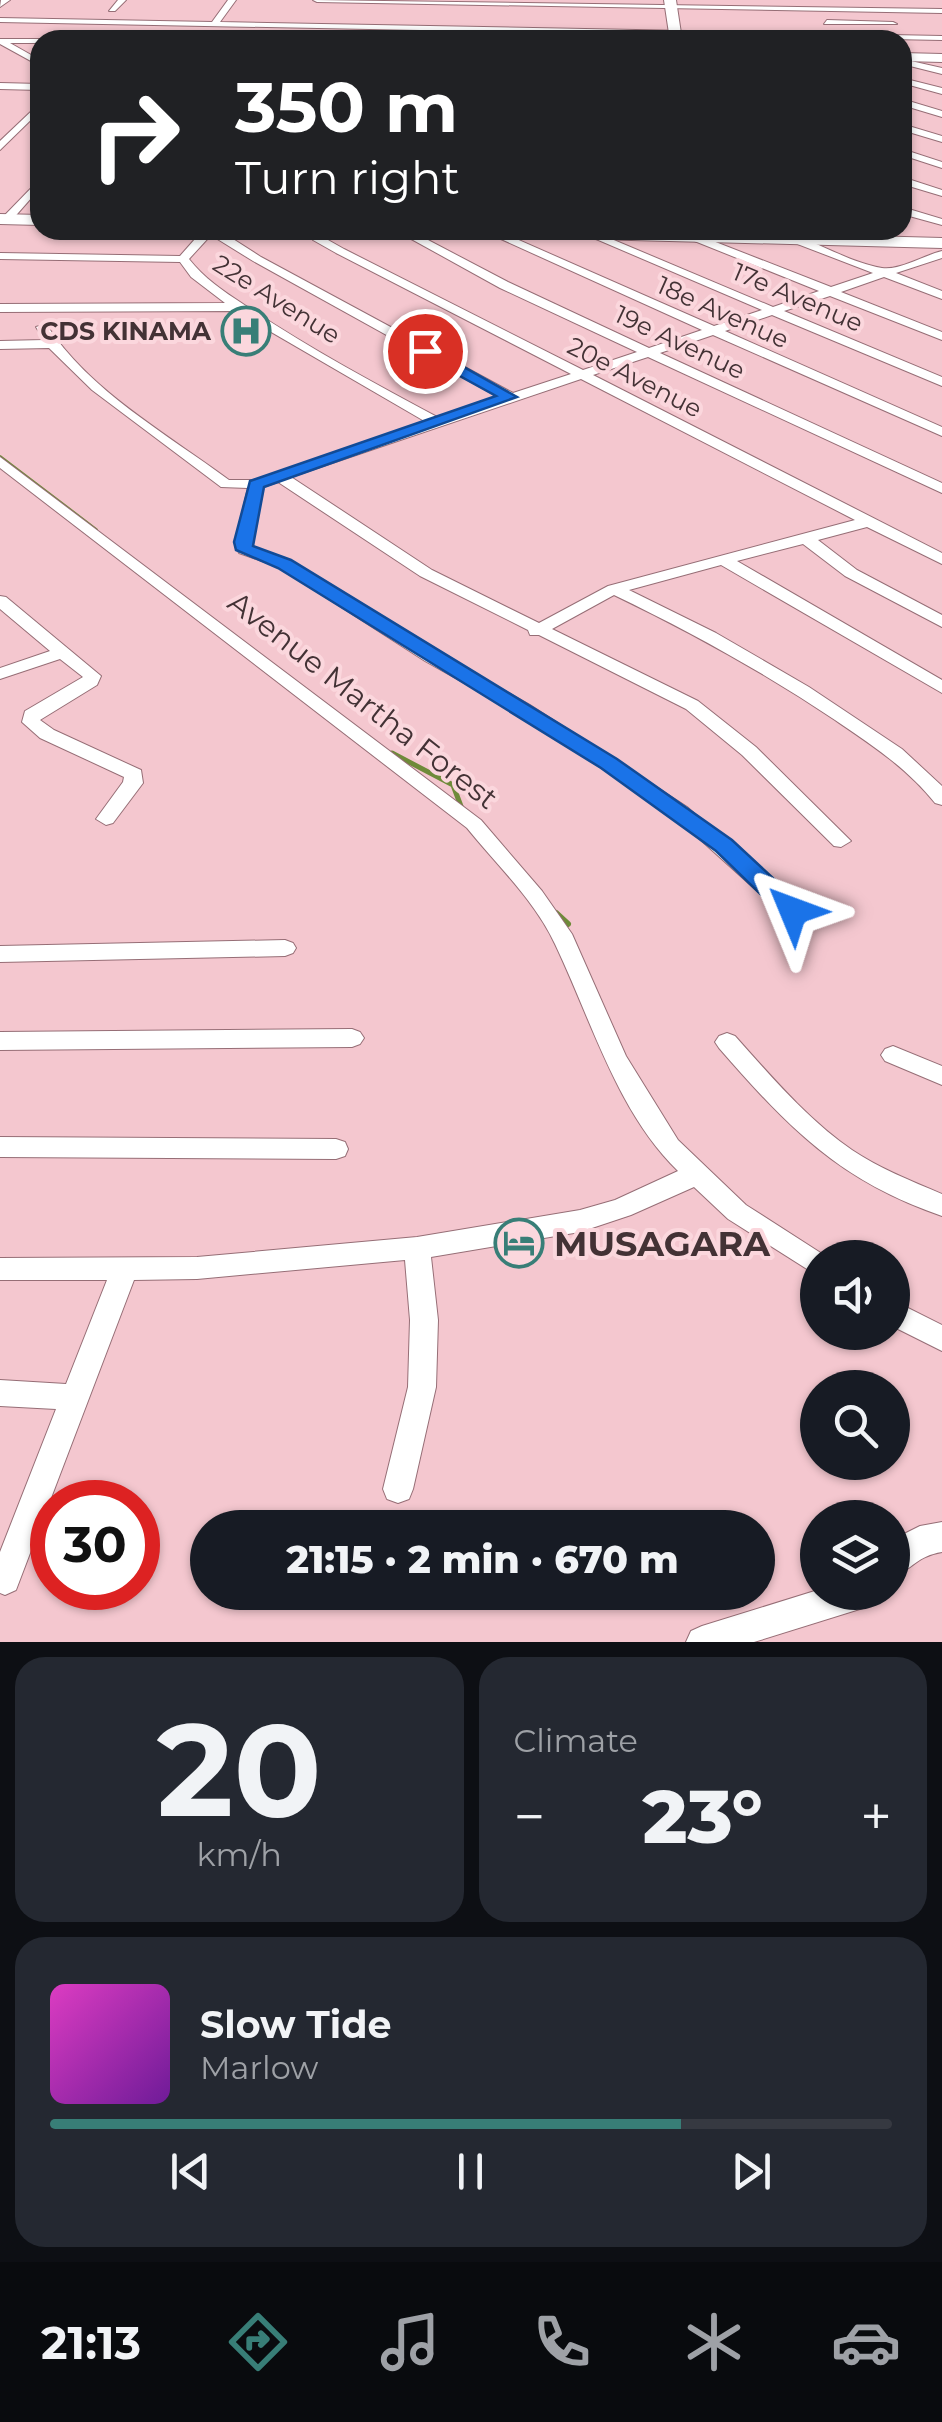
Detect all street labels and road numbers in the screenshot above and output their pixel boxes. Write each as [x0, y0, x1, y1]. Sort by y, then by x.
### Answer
street label: 22e Avenue [208, 248, 346, 350]
street label: 17e Avenue [728, 256, 868, 338]
street label: 18e Avenue [653, 270, 793, 354]
street label: 19e Avenue [610, 299, 750, 385]
street label: 20e Avenue [563, 330, 707, 424]
street label: Avenue Martha Forest [221, 583, 505, 817]

